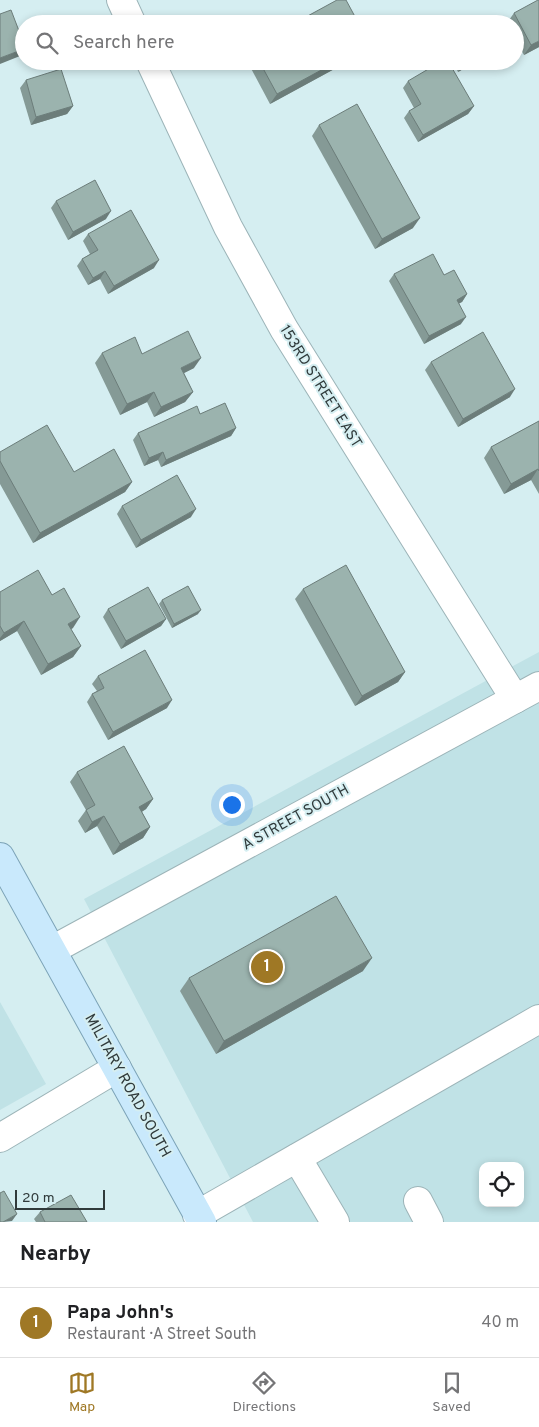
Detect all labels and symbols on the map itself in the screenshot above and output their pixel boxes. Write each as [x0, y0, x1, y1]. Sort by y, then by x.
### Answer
street label: 153RD STREET EAST [275, 322, 365, 452]
street label: A STREET SOUTH [239, 781, 353, 855]
your location [219, 792, 245, 818]
pin: 1 [251, 948, 283, 986]
street label: MILITARY ROAD SOUTH [80, 1011, 174, 1161]
scale bar [15, 1187, 105, 1210]

